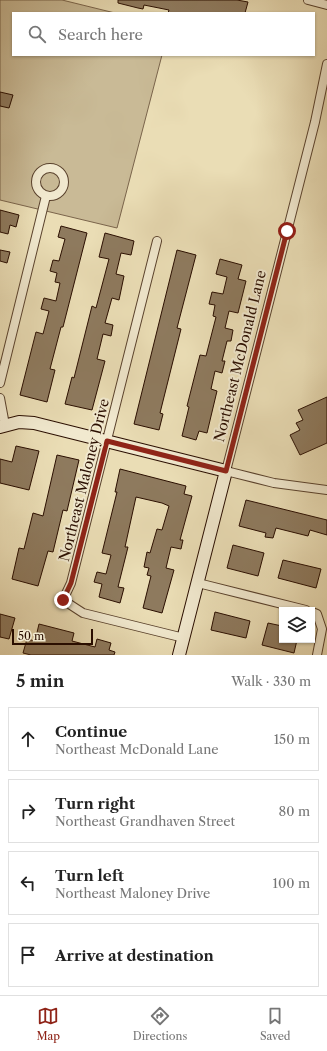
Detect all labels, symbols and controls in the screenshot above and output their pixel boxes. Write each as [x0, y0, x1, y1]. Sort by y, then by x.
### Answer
search box [12, 12, 315, 56]
icon: search [26, 23, 48, 45]
text: Search here [58, 25, 143, 44]
route start [278, 222, 296, 240]
street label: Northeast McDonald Lane [210, 268, 270, 444]
street label: Northeast Maloney Drive [55, 397, 113, 563]
route end [54, 591, 72, 609]
map controls [279, 607, 315, 643]
button: layers [279, 607, 315, 643]
scale bar [12, 627, 93, 646]
text: 50 m [18, 629, 44, 643]
text: 5 min [16, 671, 64, 691]
text: Walk · 330 m [231, 673, 311, 689]
text: Continue [55, 722, 127, 741]
icon: ahead [17, 728, 39, 750]
text: 150 m [274, 731, 310, 747]
text: Northeast McDonald Lane [55, 741, 219, 757]
text: Turn right [55, 794, 135, 813]
icon: right [17, 800, 39, 822]
text: 80 m [278, 803, 310, 819]
text: Northeast Grandhaven Street [55, 813, 235, 829]
text: Turn left [55, 866, 124, 885]
icon: left [17, 872, 39, 894]
text: 100 m [272, 875, 310, 891]
text: Northeast Maloney Drive [55, 885, 210, 901]
icon: arrive [17, 944, 39, 966]
text: Arrive at destination [55, 946, 214, 965]
tab: Map [36, 1005, 60, 1043]
tab: Directions [133, 1005, 187, 1043]
tab: Saved [260, 1005, 291, 1043]

